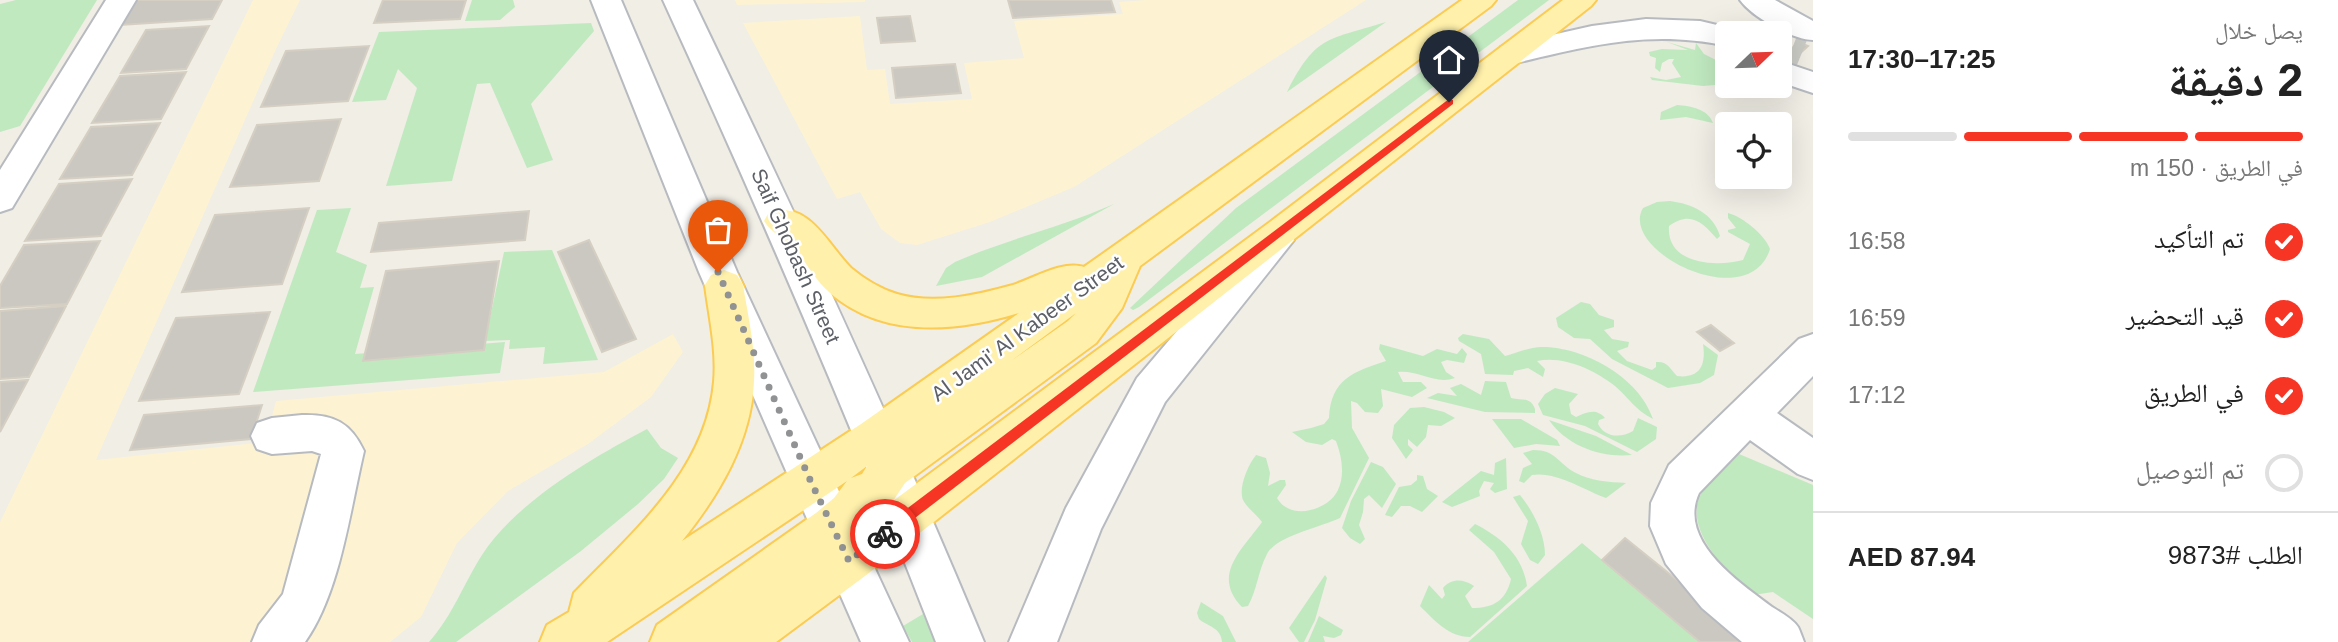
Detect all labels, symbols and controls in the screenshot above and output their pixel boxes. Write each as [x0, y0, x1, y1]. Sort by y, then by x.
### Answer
text: يصل خلال [2215, 18, 2303, 44]
north arrow [1715, 21, 1792, 98]
map controls [1715, 21, 1792, 189]
pin [1419, 30, 1479, 102]
icon: home [1430, 41, 1468, 79]
text: 17:25–17:30 [1848, 44, 1995, 74]
text: 2 دقيقة [2168, 54, 2303, 106]
button: locate [1715, 112, 1792, 189]
text: في الطريق · 150 m [2130, 155, 2303, 181]
street label: Saif Ghobash Street [747, 165, 845, 347]
pin [688, 200, 748, 272]
icon: bag [699, 211, 737, 249]
icon: check [2265, 223, 2303, 261]
text: تم التأكيد [2154, 224, 2244, 254]
text: 16:58 [1848, 228, 1906, 254]
street label: Al Jami' Al Kabeer Street [927, 251, 1128, 405]
icon: check [2265, 300, 2303, 338]
text: قيد التحضير [2126, 301, 2244, 331]
text: 16:59 [1848, 305, 1906, 331]
icon: check [2265, 377, 2303, 415]
text: في الطريق [2144, 378, 2244, 408]
text: 17:12 [1848, 382, 1906, 408]
text: تم التوصيل [2136, 455, 2244, 485]
courier [850, 499, 920, 569]
icon: bike [866, 515, 904, 553]
text: الطلب #9873 [2168, 540, 2303, 570]
text: AED 87.94 [1848, 542, 1975, 572]

